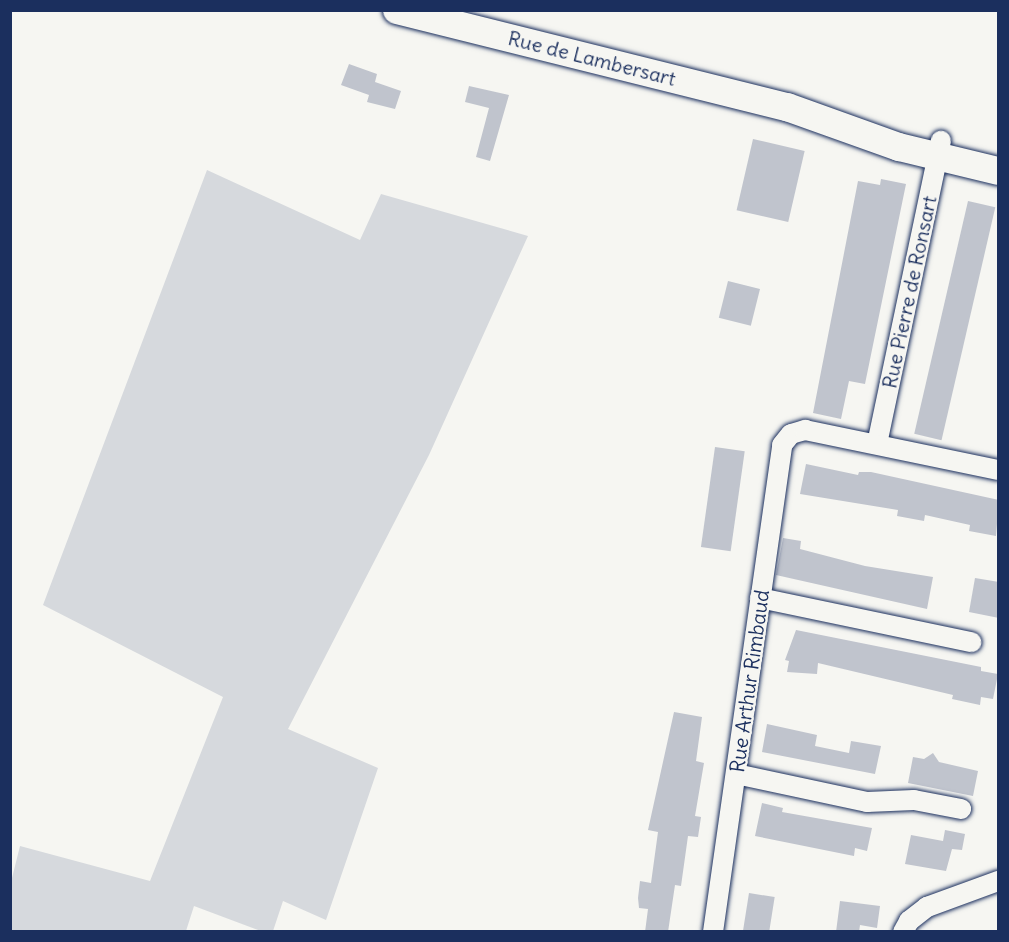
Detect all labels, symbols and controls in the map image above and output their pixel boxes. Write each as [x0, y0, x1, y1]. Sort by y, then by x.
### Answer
street label: Rue de Lambersart [506, 26, 678, 90]
street label: Rue Pierre de Ronsart [877, 194, 941, 390]
street label: Rue Arthur Rimbaud [724, 588, 774, 774]

